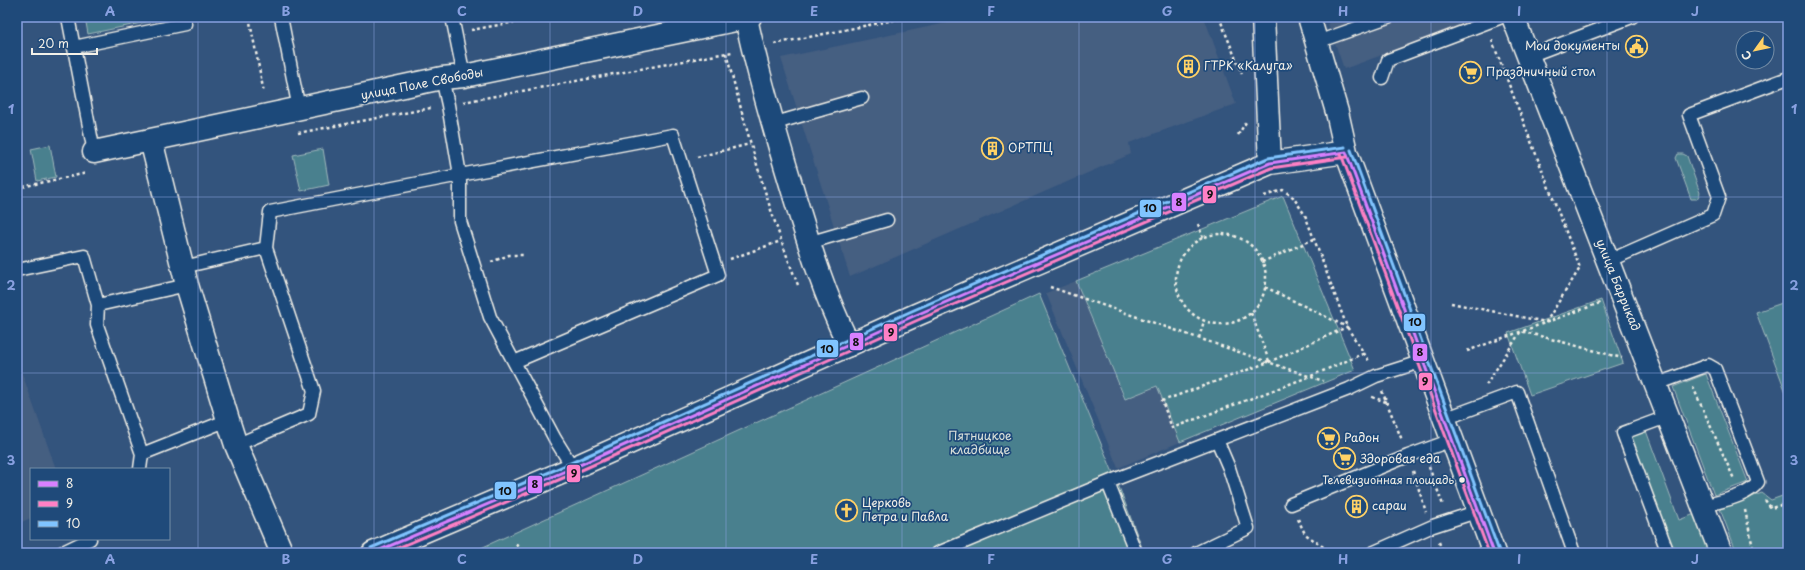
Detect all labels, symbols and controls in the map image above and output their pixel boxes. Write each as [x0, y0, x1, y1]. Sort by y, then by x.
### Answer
text: A [105, 1, 115, 20]
text: B [282, 1, 291, 20]
text: C [457, 1, 467, 20]
text: D [633, 1, 643, 20]
text: E [810, 1, 818, 20]
text: F [987, 1, 995, 20]
text: G [1162, 1, 1172, 20]
text: H [1338, 1, 1348, 20]
text: I [1517, 1, 1521, 20]
text: J [1691, 1, 1699, 20]
scale bar [32, 30, 97, 56]
north arrow [1735, 30, 1775, 70]
public building icon: Мои документы [1623, 33, 1649, 59]
text: 20 m [38, 34, 69, 52]
place label: Мои документы [1525, 36, 1620, 54]
text: С [1737, 48, 1756, 64]
building icon: ГТРК «Калуга» [1175, 53, 1201, 79]
place label: ГТРК «Калуга» [1204, 56, 1293, 74]
supermarket icon: Праздничный стол [1458, 59, 1484, 85]
street label: улица Поле Свободы [359, 62, 485, 104]
place label: Праздничный стол [1486, 62, 1596, 80]
text: 1 [8, 99, 14, 118]
text: 1 [1791, 99, 1797, 118]
building icon: ОРТПЦ [979, 135, 1005, 161]
place label: ОРТПЦ [1008, 138, 1053, 156]
line badge: 9 [1202, 185, 1217, 204]
text: 9 [1207, 185, 1214, 202]
line badge: 8 [1171, 192, 1187, 212]
text: 8 [1176, 193, 1183, 210]
line badge: 10 [1139, 199, 1162, 218]
text: 10 [1143, 199, 1157, 216]
street label: улица Баррикад [1592, 236, 1646, 333]
text: 2 [6, 275, 16, 294]
text: 2 [1789, 275, 1799, 294]
line badge: 10 [1403, 313, 1426, 332]
text: 10 [1408, 313, 1422, 330]
line badge: 9 [883, 323, 898, 342]
text: 9 [888, 323, 895, 340]
line badge: 8 [849, 332, 864, 351]
text: 8 [853, 333, 860, 350]
line badge: 10 [816, 339, 839, 358]
text: 10 [820, 340, 834, 357]
line badge: 8 [1412, 343, 1428, 362]
text: 8 [1417, 343, 1424, 360]
line badge: 9 [1418, 372, 1433, 391]
text: 9 [1422, 372, 1429, 389]
supermarket icon: Радон [1316, 425, 1342, 451]
park label: Пятницкое кладбище [948, 426, 1012, 458]
place label: Радон [1344, 428, 1380, 446]
supermarket icon: Здоровая еда [1331, 446, 1357, 472]
place label: Здоровая еда [1359, 449, 1441, 467]
text: 3 [7, 450, 16, 469]
text: 3 [1790, 450, 1799, 469]
line badge: 9 [566, 464, 581, 483]
text: 9 [571, 464, 578, 481]
legend [30, 468, 170, 540]
place label: Телевизионная площадь [1322, 471, 1454, 488]
text: 8 [66, 474, 74, 492]
line badge: 8 [527, 475, 543, 494]
text: 8 [532, 475, 539, 492]
marker: Телевизионная площадь [1457, 475, 1467, 485]
line badge: 10 [494, 481, 517, 500]
text: 10 [498, 482, 512, 499]
place label: Церковь Петра и Павла [862, 493, 949, 525]
building icon: сараи [1343, 493, 1369, 519]
text: 9 [66, 494, 73, 512]
place label: сараи [1372, 496, 1407, 514]
church icon: Церковь Петра и Павла [834, 497, 860, 523]
text: 10 [66, 514, 80, 532]
text: A [105, 549, 115, 568]
text: B [282, 549, 291, 568]
text: C [457, 549, 467, 568]
text: D [633, 549, 643, 568]
text: E [810, 549, 818, 568]
text: F [987, 549, 995, 568]
text: G [1162, 549, 1172, 568]
text: H [1338, 549, 1348, 568]
text: I [1517, 549, 1521, 568]
text: J [1691, 549, 1699, 568]

